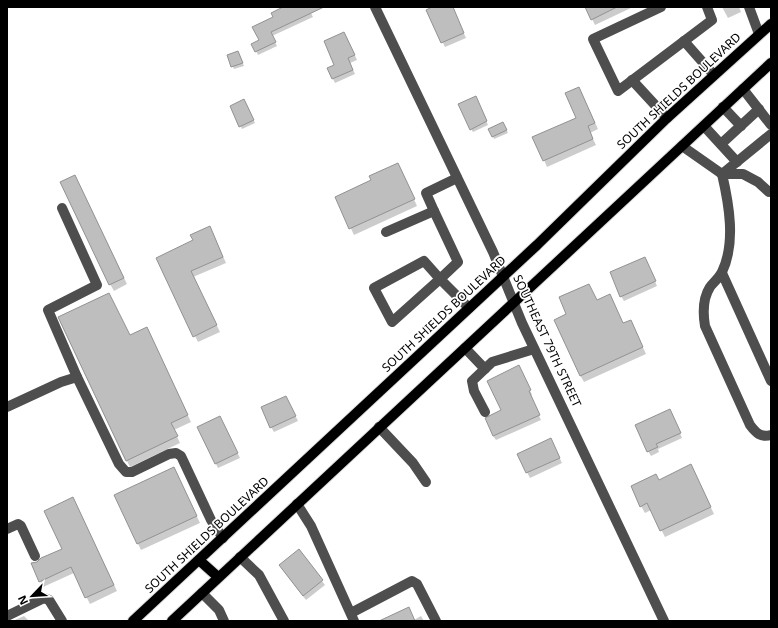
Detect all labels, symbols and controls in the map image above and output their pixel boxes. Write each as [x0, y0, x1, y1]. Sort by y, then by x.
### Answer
street label: SOUTH SHIELDS BOULEVARD [613, 28, 745, 153]
street label: SOUTH SHIELDS BOULEVARD [378, 251, 510, 376]
street label: SOUTHEAST 79TH STREET [509, 272, 586, 410]
street label: SOUTH SHIELDS BOULEVARD [141, 472, 273, 597]
north arrow [12, 576, 52, 616]
text: N [14, 593, 31, 608]

